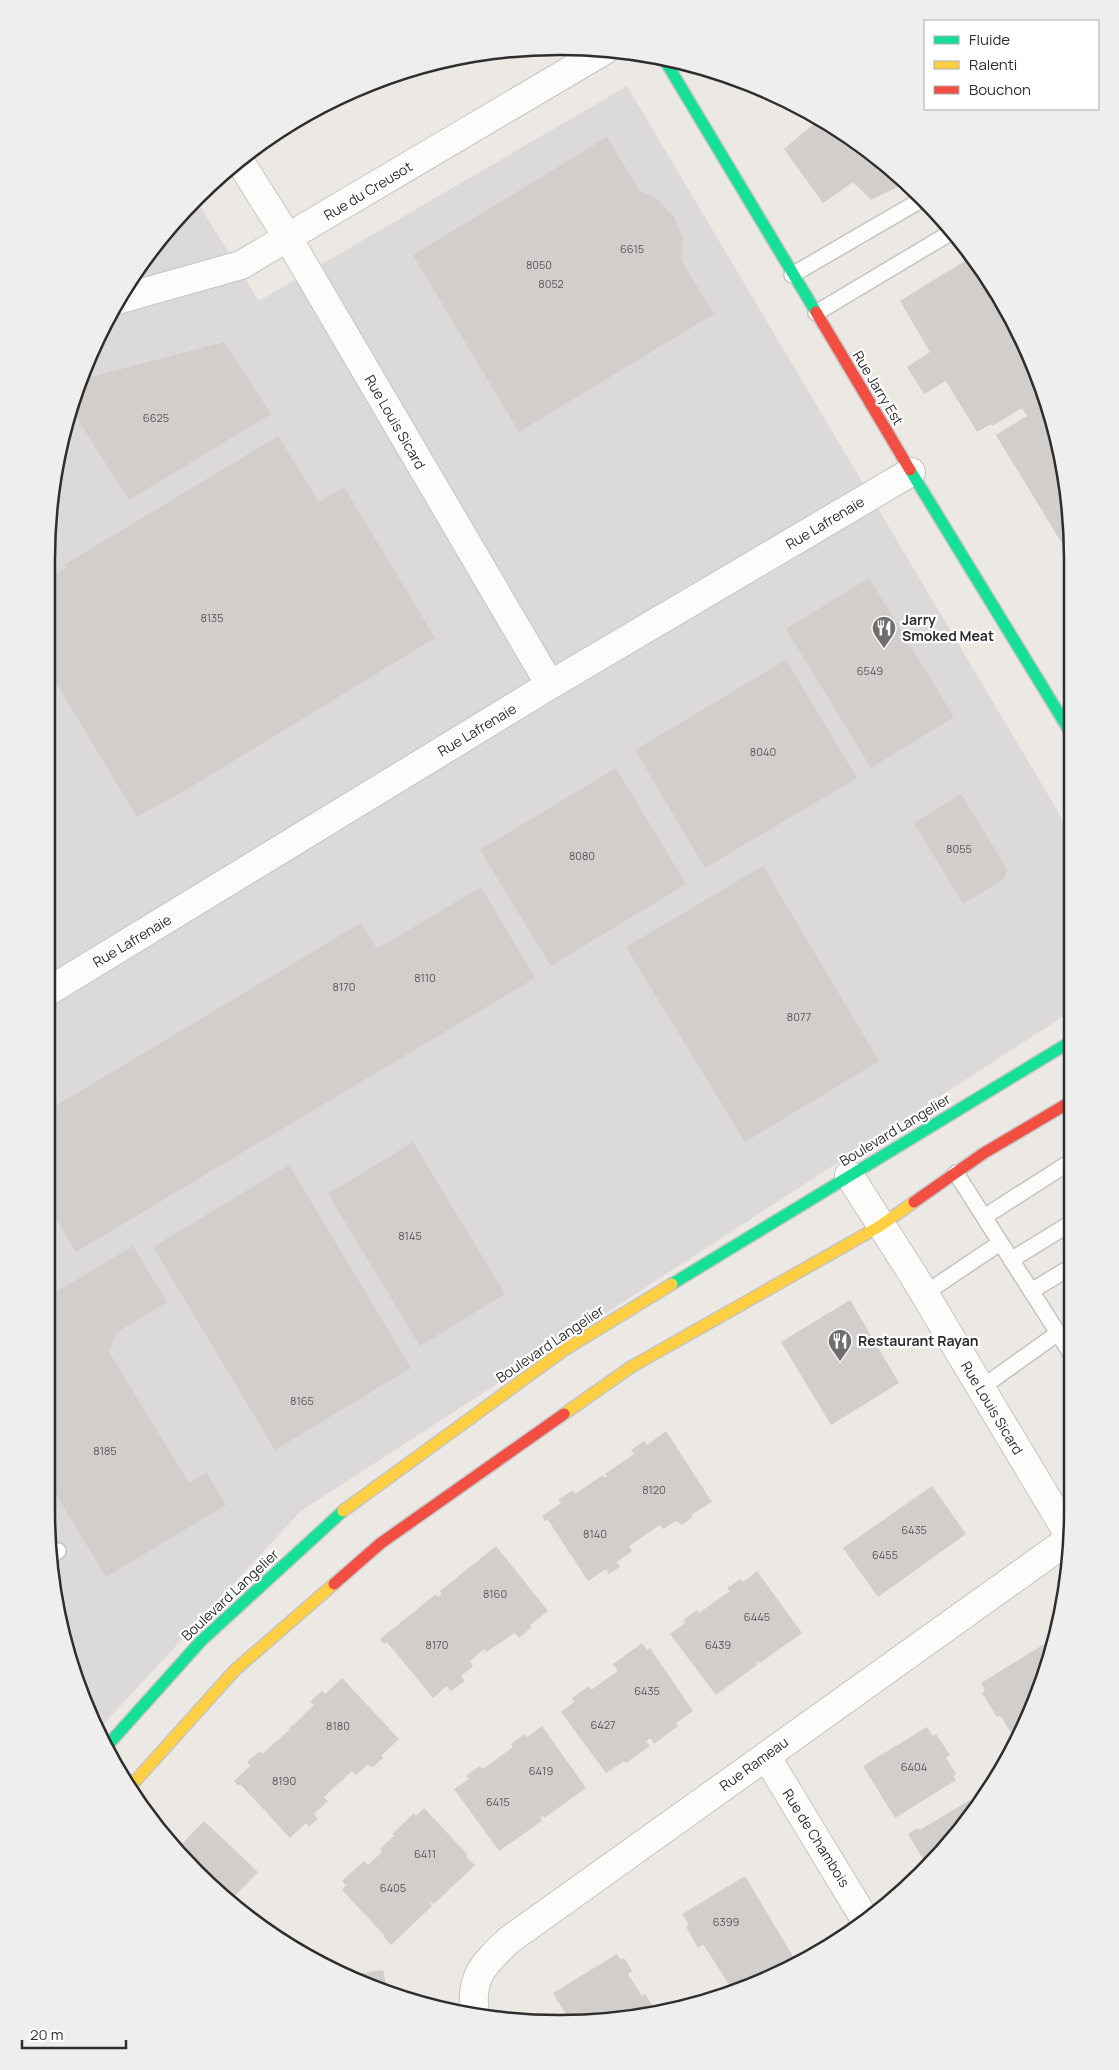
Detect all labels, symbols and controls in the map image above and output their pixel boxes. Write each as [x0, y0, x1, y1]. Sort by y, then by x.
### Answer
legend [924, 20, 1099, 110]
text: Fluide [969, 29, 1010, 50]
text: Ralenti [969, 54, 1017, 75]
text: Bouchon [969, 79, 1031, 100]
street label: Rue du Creusot [320, 156, 416, 225]
house number: 6615 [620, 241, 644, 256]
house number: 8050 [526, 257, 552, 272]
house number: 8052 [538, 276, 564, 291]
street label: Rue Jarry Est [849, 347, 908, 429]
street label: Rue Louis Sicard [361, 371, 430, 472]
house number: 6625 [143, 410, 169, 425]
street label: Rue Lafrenaie [782, 492, 868, 553]
house number: 8135 [200, 610, 224, 625]
place label: Jarry Smoked Meat [902, 610, 994, 645]
restaurant icon: Jarry Smoked Meat [871, 615, 897, 649]
house number: 6549 [857, 663, 883, 678]
street label: Rue Lafrenaie [434, 699, 520, 760]
house number: 8040 [750, 744, 776, 759]
house number: 8055 [946, 841, 972, 856]
house number: 8080 [569, 848, 595, 863]
street label: Rue Lafrenaie [89, 910, 175, 971]
house number: 8110 [414, 970, 436, 985]
house number: 8170 [333, 979, 355, 994]
house number: 8077 [787, 1009, 811, 1024]
street label: Boulevard Langelier [836, 1089, 954, 1170]
house number: 8145 [398, 1228, 422, 1243]
street label: Boulevard Langelier [492, 1300, 607, 1387]
restaurant icon: Restaurant Rayan [827, 1328, 853, 1362]
place label: Restaurant Rayan [858, 1331, 978, 1350]
street label: Rue Louis Sicard [957, 1357, 1028, 1458]
house number: 8165 [290, 1393, 314, 1408]
house number: 8185 [93, 1443, 117, 1458]
house number: 8120 [642, 1482, 666, 1497]
house number: 6435 [901, 1522, 927, 1537]
house number: 8140 [583, 1526, 607, 1541]
street label: Boulevard Langelier [177, 1545, 282, 1645]
house number: 6455 [872, 1547, 898, 1562]
house number: 8160 [483, 1586, 507, 1601]
house number: 6445 [744, 1609, 770, 1624]
house number: 8170 [426, 1637, 448, 1652]
house number: 6439 [705, 1637, 731, 1652]
house number: 6435 [634, 1683, 660, 1698]
house number: 6427 [590, 1717, 616, 1732]
house number: 8180 [326, 1718, 350, 1733]
street label: Rue Rameau [715, 1732, 792, 1795]
house number: 6404 [901, 1759, 927, 1774]
house number: 6419 [529, 1763, 553, 1778]
house number: 8190 [272, 1773, 296, 1788]
street label: Rue de Chambois [779, 1785, 854, 1891]
house number: 6415 [486, 1794, 510, 1809]
house number: 6411 [414, 1846, 436, 1861]
house number: 6405 [380, 1880, 406, 1895]
house number: 6399 [713, 1914, 739, 1929]
scale bar [22, 2018, 126, 2050]
text: 20 m [30, 2024, 63, 2045]

